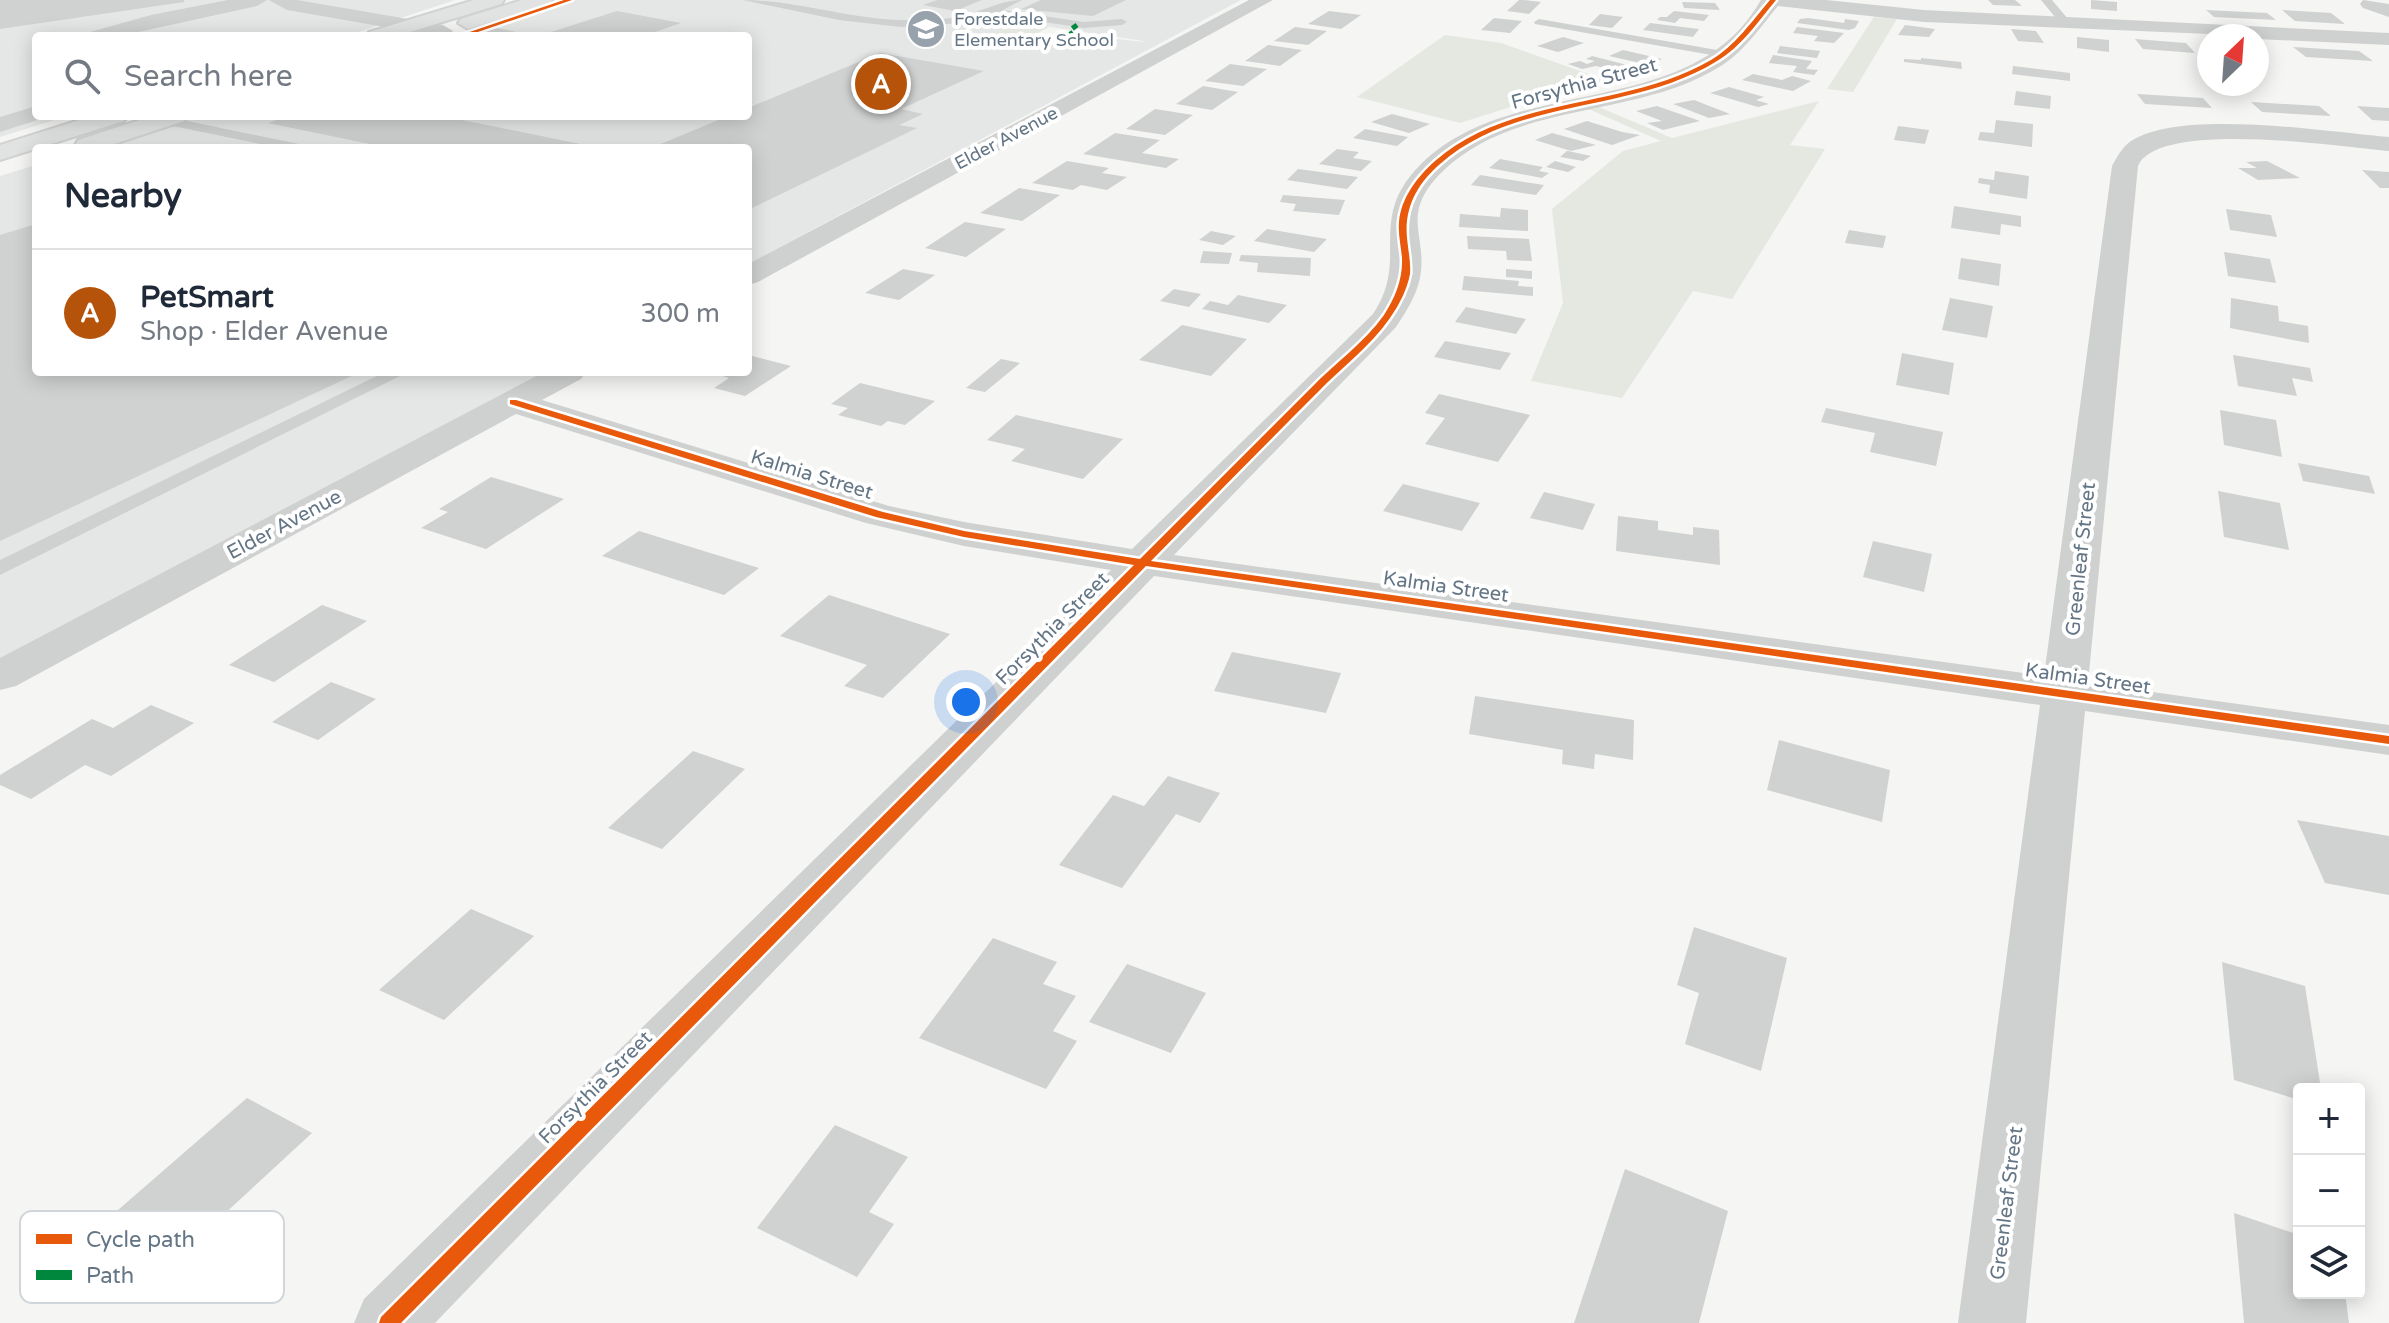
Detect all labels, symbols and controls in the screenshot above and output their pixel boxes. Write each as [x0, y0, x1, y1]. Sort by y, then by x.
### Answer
school or university icon: Forestdale Elementary School [905, 8, 947, 50]
place label: Forestdale Elementary School [954, 8, 1114, 51]
north arrow [2197, 24, 2269, 96]
search box [32, 32, 752, 120]
street label: Forsythia Street [1509, 53, 1660, 115]
icon: search [60, 54, 104, 98]
pin: A [855, 54, 907, 114]
text: Search here [124, 58, 293, 95]
street label: Elder Avenue [951, 102, 1061, 174]
text: Nearby [64, 176, 182, 217]
text: PetSmart [140, 279, 274, 316]
text: A [80, 298, 100, 329]
text: 300 m [640, 298, 720, 329]
text: Shop · Elder Avenue [140, 316, 388, 347]
street label: Kalmia Street [748, 445, 876, 505]
street label: Greenleaf Street [2061, 481, 2101, 637]
street label: Elder Avenue [223, 485, 346, 565]
street label: Kalmia Street [1382, 566, 1511, 608]
street label: Forsythia Street [991, 567, 1115, 690]
street label: Kalmia Street [2024, 658, 2153, 700]
your location [946, 682, 986, 722]
street label: Forsythia Street [534, 1026, 658, 1149]
map controls [2293, 1083, 2365, 1299]
button: + [2293, 1083, 2365, 1155]
street label: Greenleaf Street [1986, 1125, 2028, 1281]
button: − [2293, 1155, 2365, 1227]
legend [20, 1211, 284, 1303]
text: Cycle path [86, 1227, 195, 1253]
button: layers [2293, 1227, 2365, 1299]
text: Path [86, 1263, 134, 1289]

